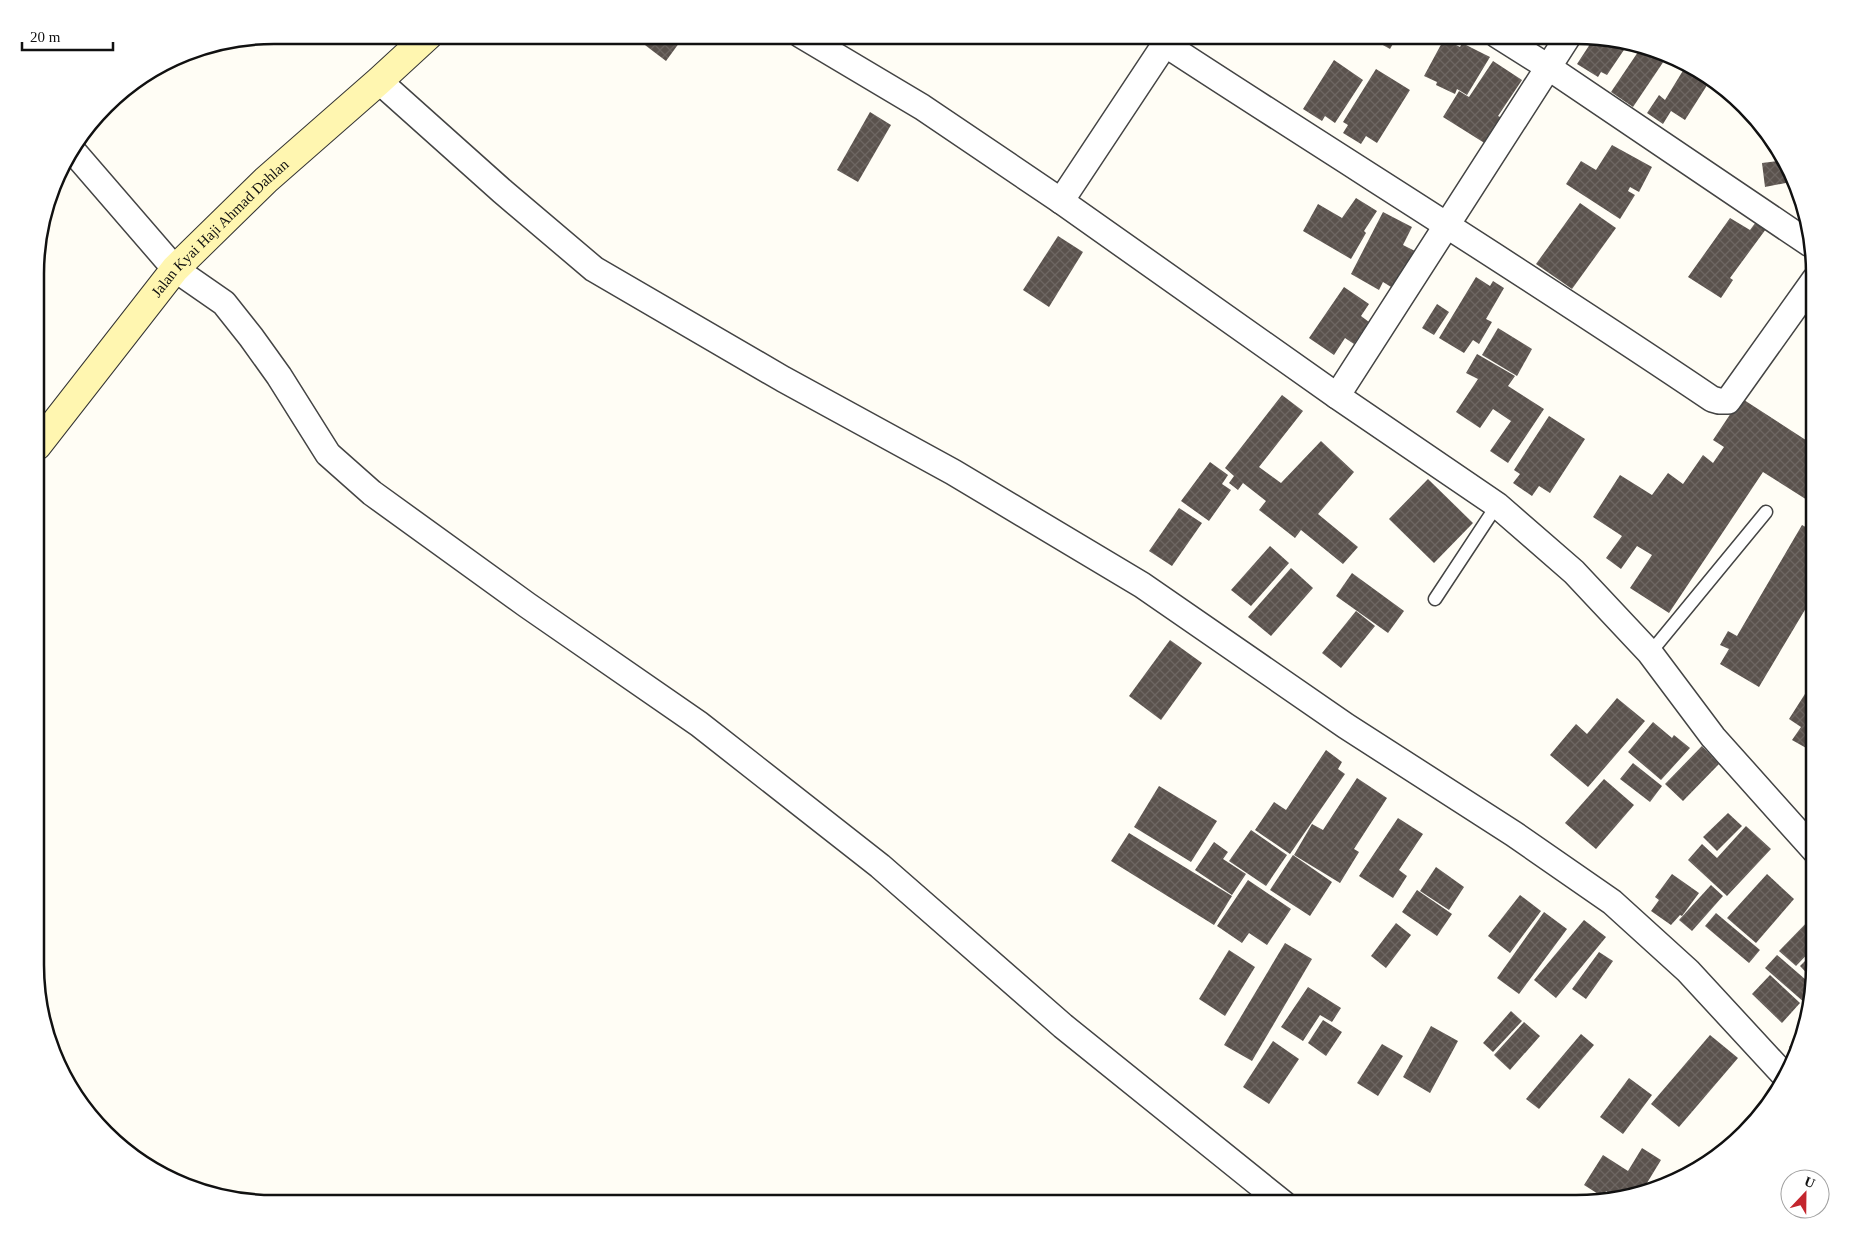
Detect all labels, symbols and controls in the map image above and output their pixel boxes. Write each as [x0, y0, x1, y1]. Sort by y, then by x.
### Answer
scale bar [22, 20, 114, 52]
text: 20 m [30, 29, 61, 45]
street label: Jalan Kyai Haji Ahmad Dahlan [148, 156, 292, 300]
north arrow [1780, 1169, 1830, 1219]
text: U [1802, 1174, 1817, 1191]

